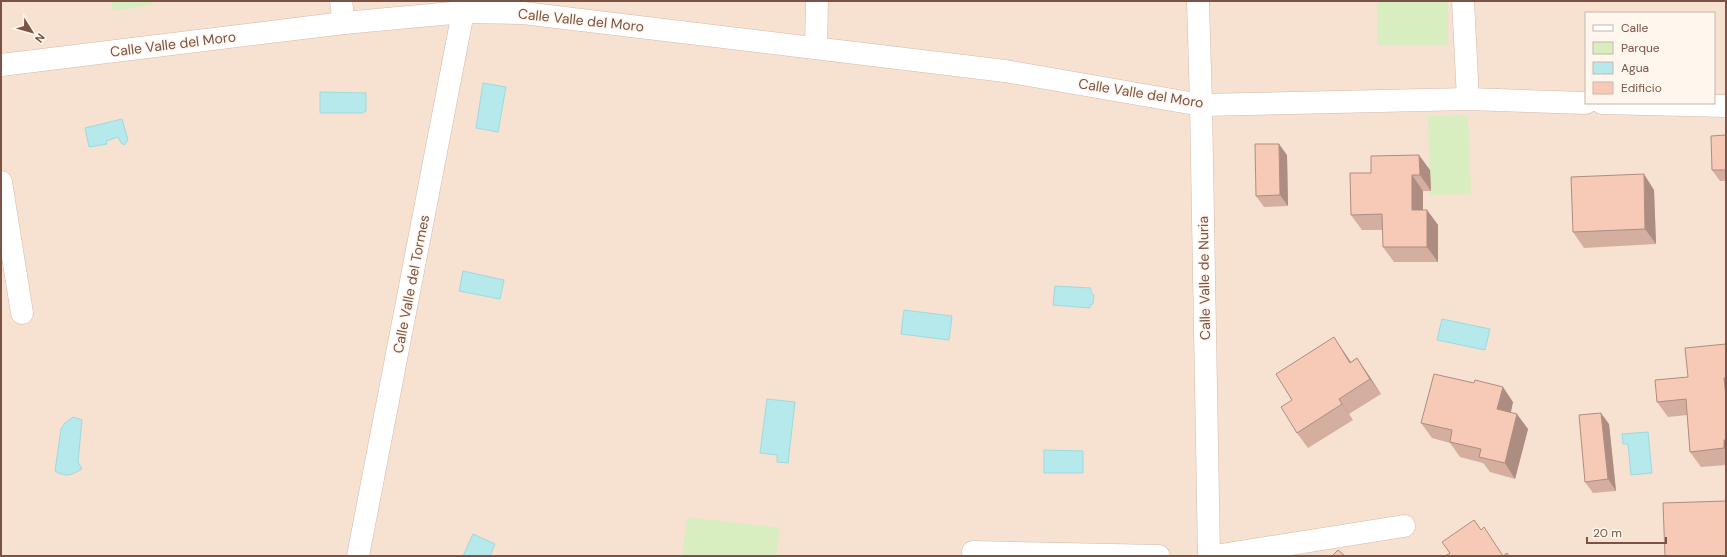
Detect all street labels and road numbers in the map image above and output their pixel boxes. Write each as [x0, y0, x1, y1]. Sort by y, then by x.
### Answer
street label: Calle Valle del Moro [517, 4, 645, 36]
street label: Calle Valle del Moro [109, 27, 237, 61]
street label: Calle Valle del Moro [1077, 74, 1205, 112]
street label: Calle Valle del Tormes [389, 213, 433, 355]
street label: Calle Valle de Nuria [1194, 216, 1214, 340]

